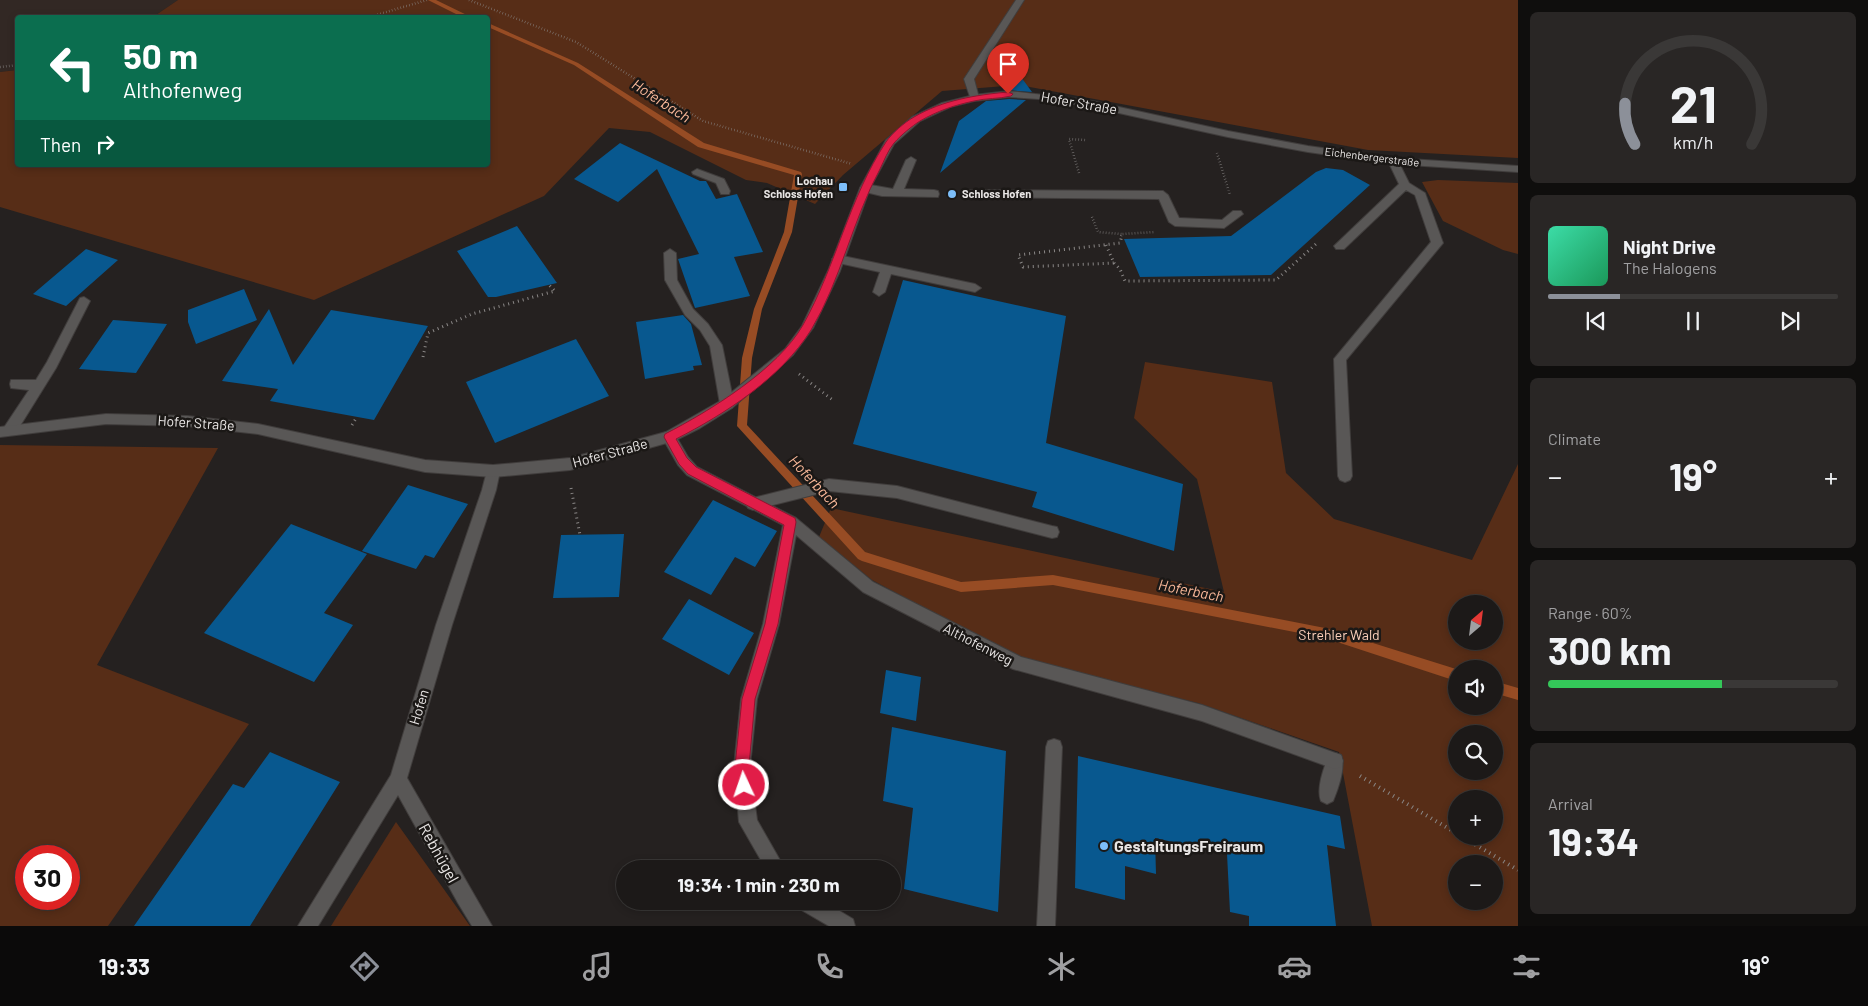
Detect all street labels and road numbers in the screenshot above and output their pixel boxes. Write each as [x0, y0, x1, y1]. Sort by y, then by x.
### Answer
street label: Hofer Straße [1040, 87, 1119, 118]
street label: Eichenbergerstraße [1324, 144, 1420, 169]
street label: Hofer Straße [157, 411, 235, 434]
street label: Hofer Straße [570, 434, 649, 471]
street label: Althofenweg [941, 619, 1016, 668]
street label: Hofen [405, 687, 432, 727]
street label: Rebhügel [415, 820, 464, 886]

